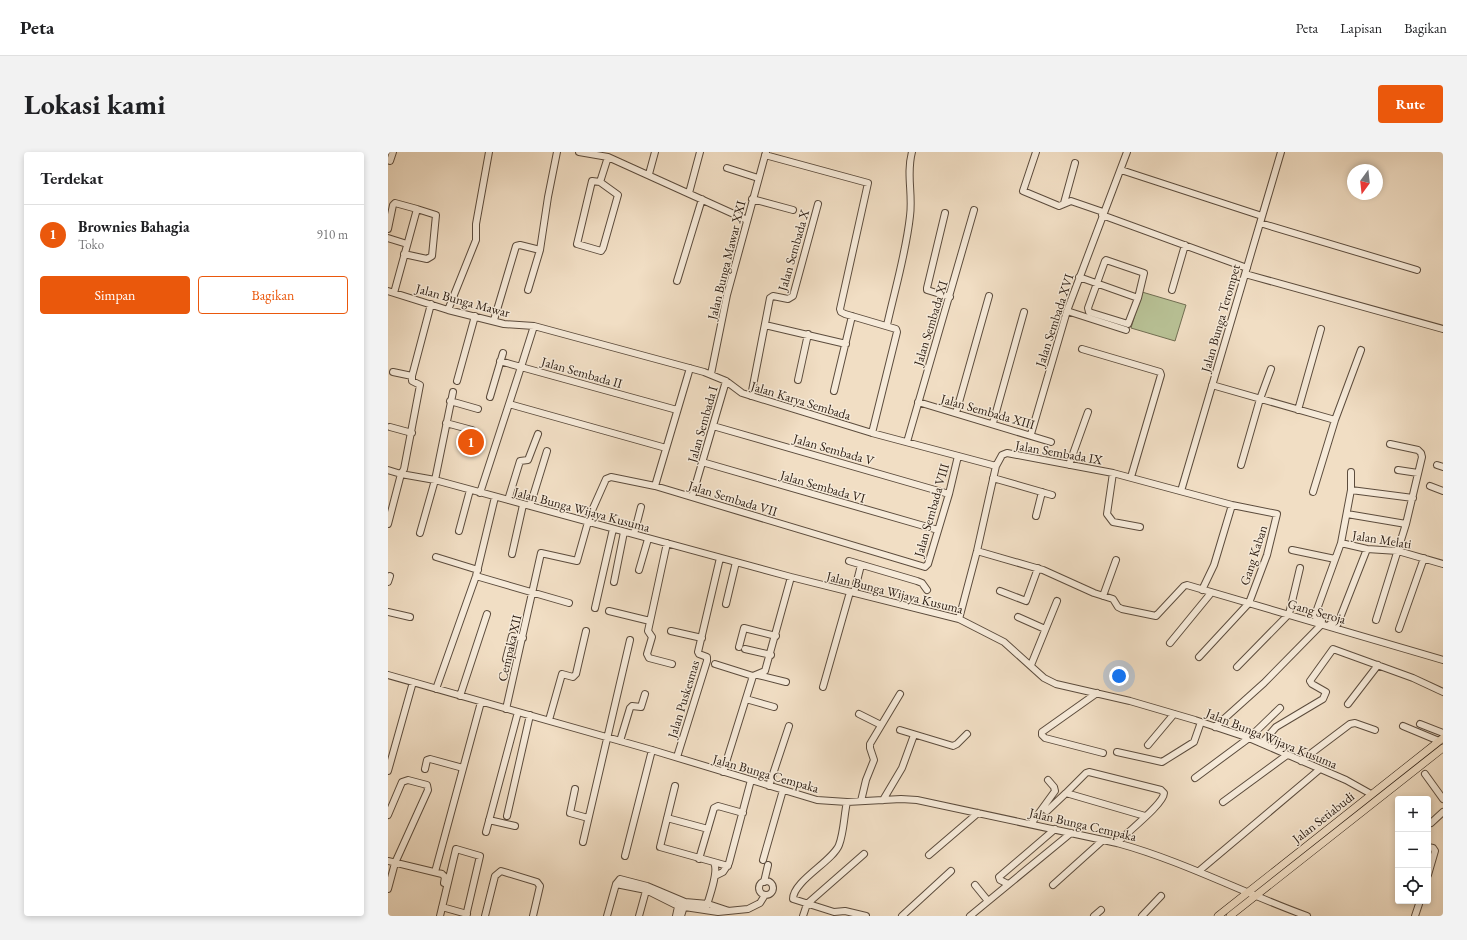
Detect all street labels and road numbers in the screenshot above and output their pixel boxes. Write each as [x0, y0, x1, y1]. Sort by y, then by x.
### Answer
street label: Jalan Bunga Mawar XXI [703, 198, 750, 322]
street label: Jalan Sembada X [773, 207, 813, 294]
street label: Jalan Bunga Terompet [1197, 262, 1244, 375]
street label: Jalan Sembada XVI [1031, 271, 1078, 370]
street label: Jalan Sembada XI [909, 278, 952, 369]
street label: Jalan Bunga Mawar [413, 279, 512, 321]
street label: Jalan Sembada II [538, 353, 625, 392]
street label: Jalan Karya Sembada [748, 377, 854, 424]
street label: Jalan Sembada I [683, 383, 722, 465]
street label: Jalan Sembada XIII [938, 390, 1037, 433]
street label: Jalan Sembada V [791, 430, 877, 469]
street label: Jalan Sembada IX [1013, 436, 1105, 469]
street label: Jalan Sembada VIII [910, 461, 953, 560]
street label: Jalan Sembada VI [777, 466, 868, 507]
street label: Jalan Sembada VII [685, 477, 780, 520]
street label: Jalan Bunga Wijaya Kusuma [511, 483, 653, 536]
street label: Gang Kaban [1236, 523, 1271, 587]
street label: Jalan Melati [1350, 526, 1413, 553]
street label: Jalan Bunga Wijaya Kusuma [824, 567, 966, 618]
street label: Gang Seroja [1286, 595, 1349, 628]
street label: Cempaka XII [494, 613, 526, 683]
street label: Jalan Puskesmas [663, 658, 703, 741]
street label: Jalan Bunga Wijaya Kusuma [1203, 704, 1341, 773]
street label: Jalan Bunga Cempaka [710, 750, 822, 797]
street label: Jalan Setiabudi [1288, 788, 1358, 848]
street label: Jalan Bunga Cempaka [1027, 804, 1139, 845]

